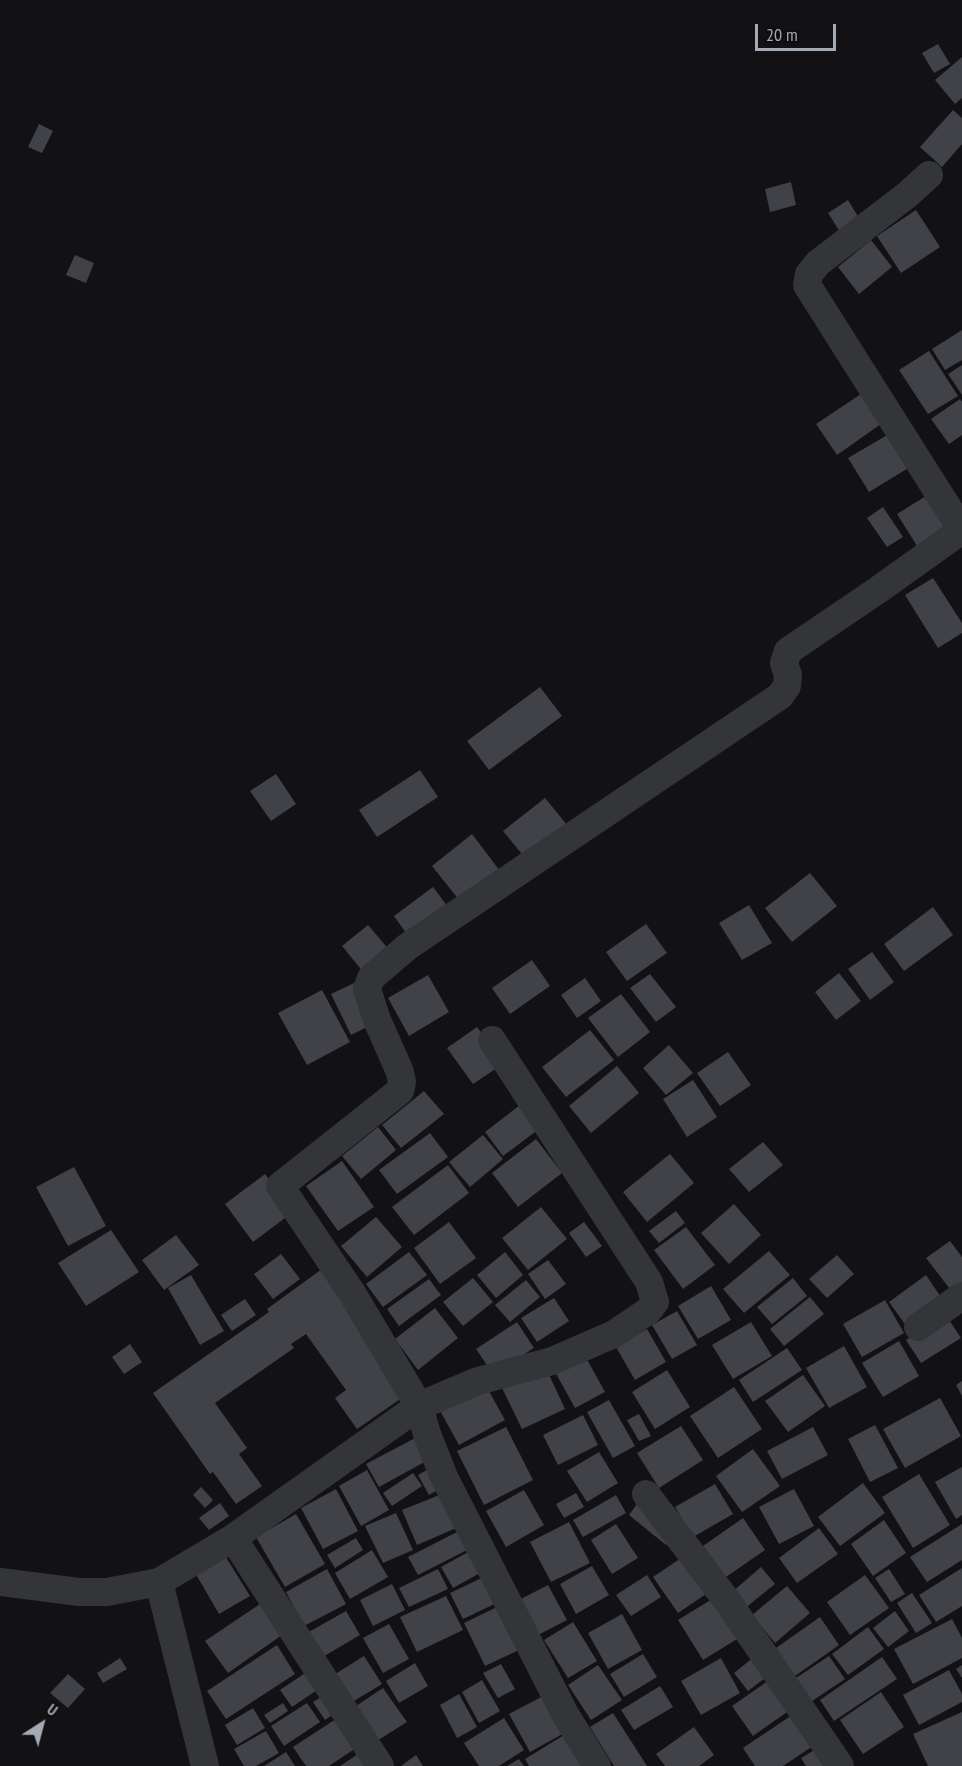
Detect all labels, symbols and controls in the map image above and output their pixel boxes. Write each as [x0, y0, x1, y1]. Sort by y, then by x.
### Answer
scale bar [758, 12, 839, 50]
text: 20 m [766, 23, 798, 46]
north arrow [12, 1694, 72, 1754]
text: U [43, 1699, 62, 1720]

